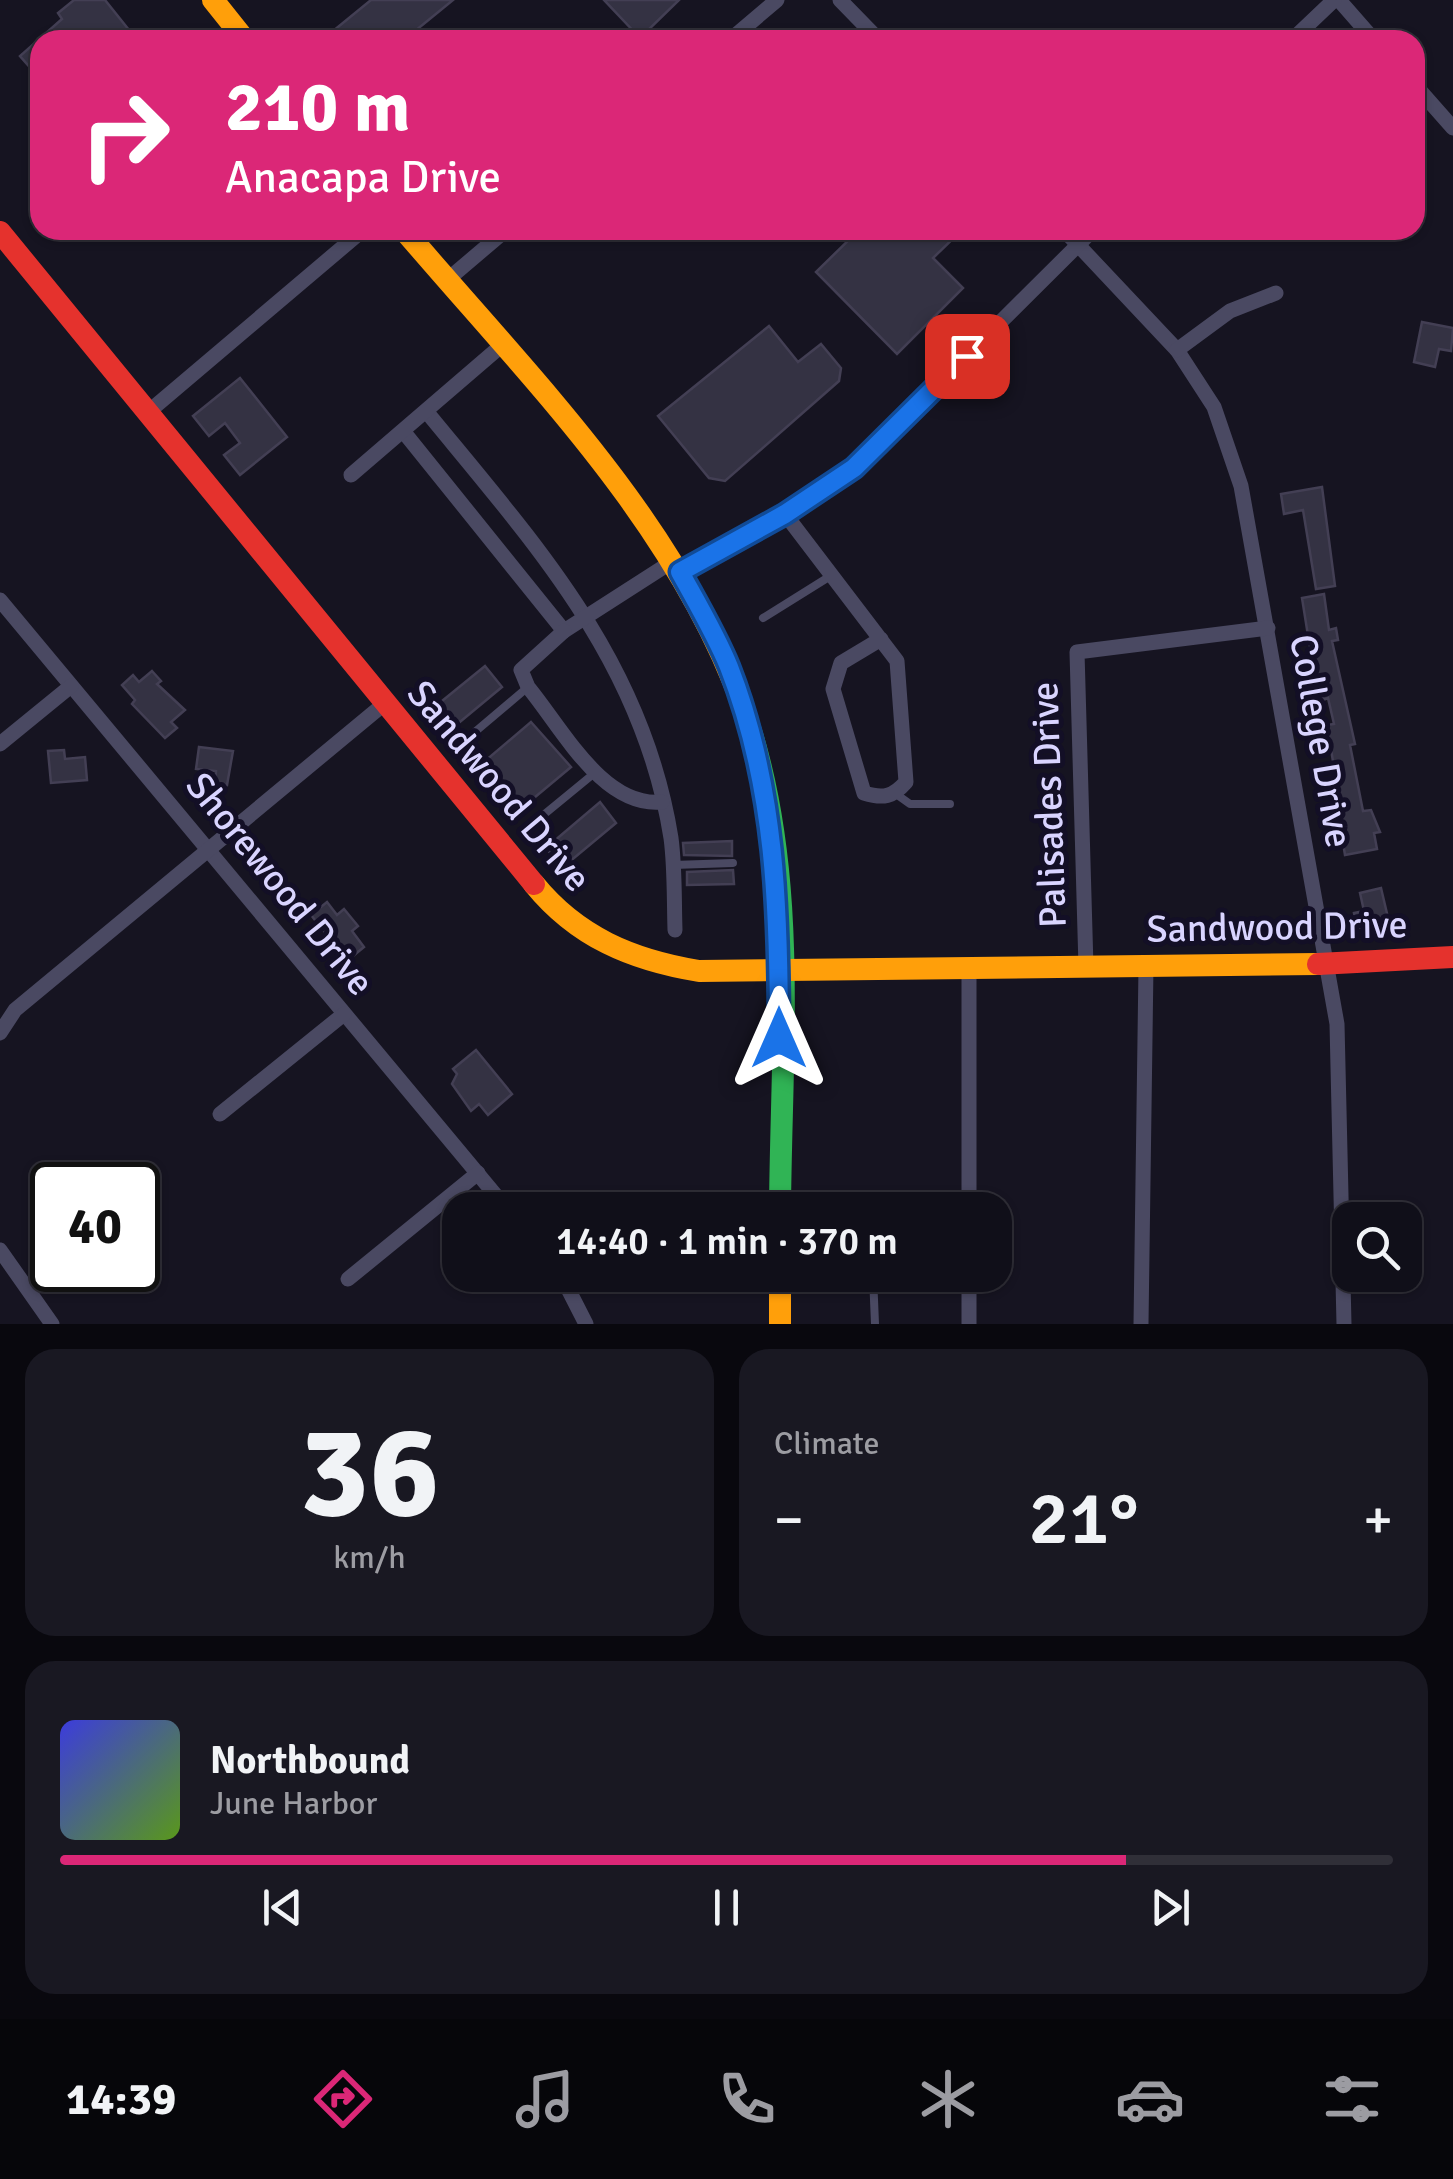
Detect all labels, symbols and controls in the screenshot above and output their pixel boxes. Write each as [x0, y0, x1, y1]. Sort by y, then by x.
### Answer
text: 210 m [225, 64, 410, 150]
icon: right [60, 70, 190, 200]
text: Anacapa Drive [225, 150, 501, 205]
pin [925, 314, 1010, 399]
icon: arrive [940, 329, 995, 384]
street label: College Drive [1279, 631, 1363, 851]
street label: Sandwood Drive [397, 671, 601, 901]
street label: Palisades Drive [1021, 681, 1077, 929]
street label: Shorewood Drive [176, 763, 384, 1005]
street label: Sandwood Drive [1146, 901, 1408, 953]
position arrow [727, 986, 831, 1090]
speed limit sign: 40 [30, 1162, 160, 1292]
map controls [1332, 1202, 1422, 1292]
button: search [1332, 1202, 1422, 1292]
text: 14:40 · 1 min · 370 m [556, 1218, 898, 1265]
text: 36 [299, 1393, 440, 1553]
text: Climate [774, 1424, 880, 1463]
text: 21° [1029, 1472, 1138, 1565]
text: − [774, 1486, 804, 1554]
text: + [1363, 1486, 1393, 1554]
text: km/h [333, 1538, 406, 1577]
text: Northbound [210, 1737, 410, 1784]
text: June Harbor [210, 1784, 377, 1823]
icon: previous [255, 1880, 310, 1935]
icon: pause [699, 1880, 754, 1935]
icon: next [1143, 1880, 1198, 1935]
icon: directions [308, 2064, 378, 2134]
icon: music [510, 2064, 580, 2134]
icon: phone [712, 2064, 782, 2134]
icon: climate [913, 2064, 983, 2134]
icon: car [1115, 2064, 1185, 2134]
icon: filters [1317, 2064, 1387, 2134]
text: 14:39 [66, 2072, 176, 2127]

